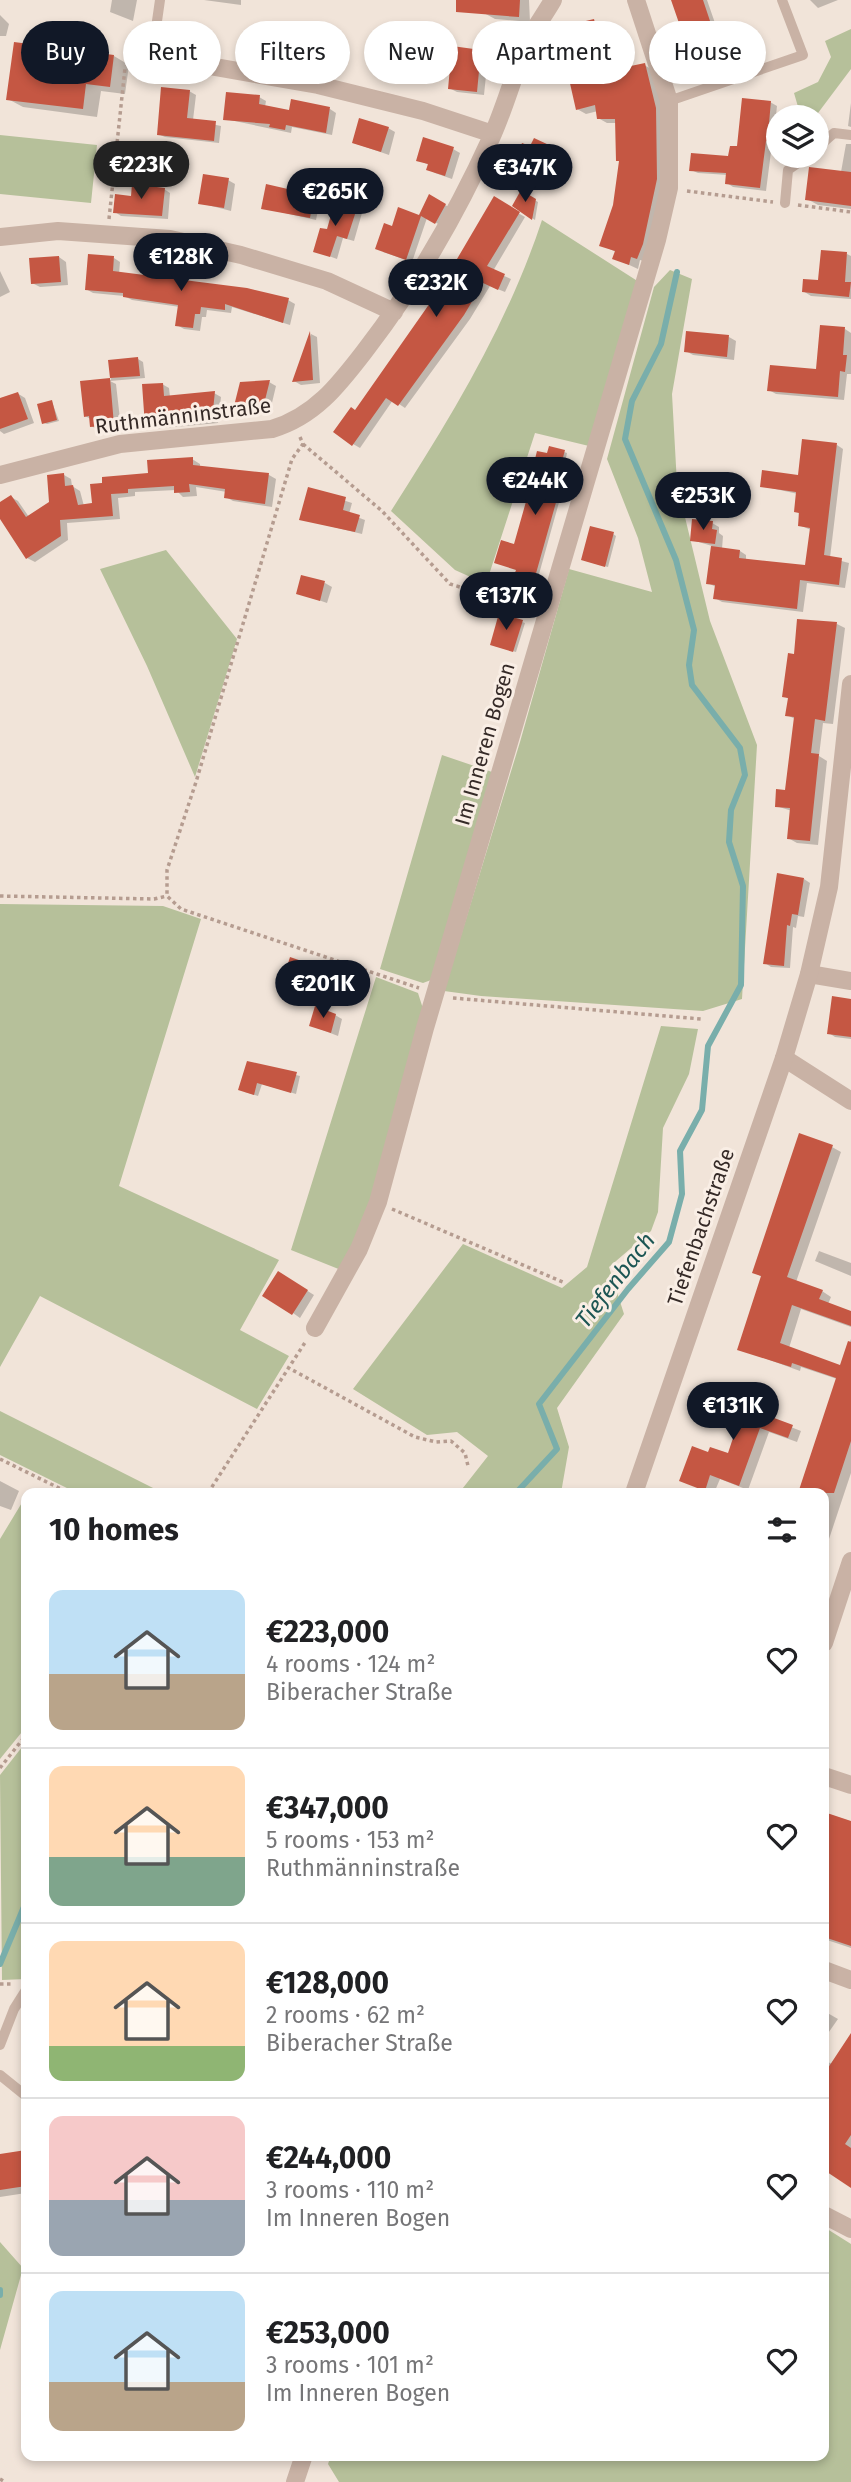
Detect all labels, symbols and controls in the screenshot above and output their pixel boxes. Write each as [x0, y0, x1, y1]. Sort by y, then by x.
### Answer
chip: Buy [21, 21, 109, 84]
chip: Rent [123, 21, 221, 84]
chip: Filters [235, 21, 350, 84]
chip: New [364, 21, 458, 84]
chip: Apartment [472, 21, 635, 84]
chip: House [649, 21, 766, 84]
map controls [766, 105, 829, 168]
button: layers [766, 105, 829, 168]
pin: €223K [92, 142, 190, 201]
pin: €347K [476, 144, 574, 204]
text: €223K [109, 150, 173, 178]
text: €347K [493, 153, 557, 181]
pin: €265K [286, 168, 384, 228]
text: €265K [303, 177, 368, 205]
pin: €128K [132, 233, 230, 293]
text: €128K [149, 242, 213, 270]
pin: €232K [387, 260, 485, 319]
text: €232K [404, 268, 468, 296]
street label: Ruthmänninstraße [93, 392, 273, 440]
pin: €244K [486, 458, 584, 517]
text: €244K [502, 466, 568, 494]
pin: €253K [654, 472, 752, 532]
text: €253K [671, 481, 735, 509]
pin: €137K [457, 572, 555, 632]
text: €137K [476, 581, 536, 609]
street label: Im Inneren Bogen [449, 660, 521, 828]
pin: €201K [274, 960, 372, 1020]
text: €201K [291, 969, 355, 997]
street label: Tiefenbachstraße [662, 1145, 740, 1309]
water label: Tiefenbach [569, 1227, 661, 1333]
pin: €131K [684, 1382, 782, 1442]
text: €131K [703, 1391, 763, 1419]
icon: filters [763, 1511, 801, 1549]
text: 10 homes [49, 1512, 179, 1548]
text: €223,000 [266, 1614, 389, 1650]
icon: home [105, 1618, 189, 1702]
icon: heart [763, 1641, 801, 1679]
text: 4 rooms · 124 m² [266, 1650, 435, 1678]
text: Biberacher Straße [266, 1678, 453, 1706]
text: €347,000 [266, 1790, 389, 1826]
icon: home [105, 1794, 189, 1878]
icon: heart [763, 1817, 801, 1855]
text: 5 rooms · 153 m² [266, 1826, 435, 1854]
text: Ruthmänninstraße [266, 1854, 460, 1882]
text: €128,000 [266, 1965, 389, 2001]
icon: home [105, 1969, 189, 2053]
icon: heart [763, 1992, 801, 2030]
text: 2 rooms · 62 m² [266, 2001, 425, 2029]
text: Biberacher Straße [266, 2029, 453, 2057]
text: €244,000 [266, 2140, 391, 2176]
icon: home [105, 2144, 189, 2228]
icon: heart [763, 2167, 801, 2205]
text: 3 rooms · 110 m² [266, 2176, 434, 2204]
text: Im Inneren Bogen [266, 2204, 450, 2232]
text: €253,000 [266, 2315, 390, 2351]
icon: home [105, 2319, 189, 2403]
icon: heart [763, 2342, 801, 2380]
text: 3 rooms · 101 m² [266, 2351, 434, 2379]
text: Im Inneren Bogen [266, 2379, 450, 2407]

